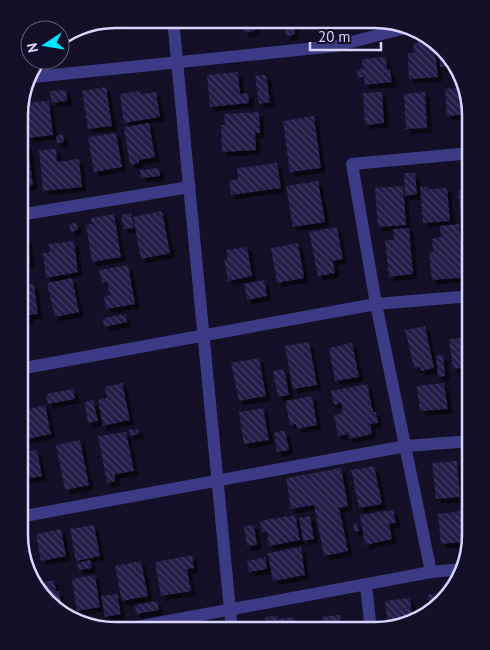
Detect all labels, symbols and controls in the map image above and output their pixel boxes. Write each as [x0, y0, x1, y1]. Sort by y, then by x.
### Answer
north arrow [20, 20, 70, 70]
scale bar [310, 20, 381, 52]
text: 20 m [318, 27, 351, 46]
text: N [23, 41, 42, 54]

